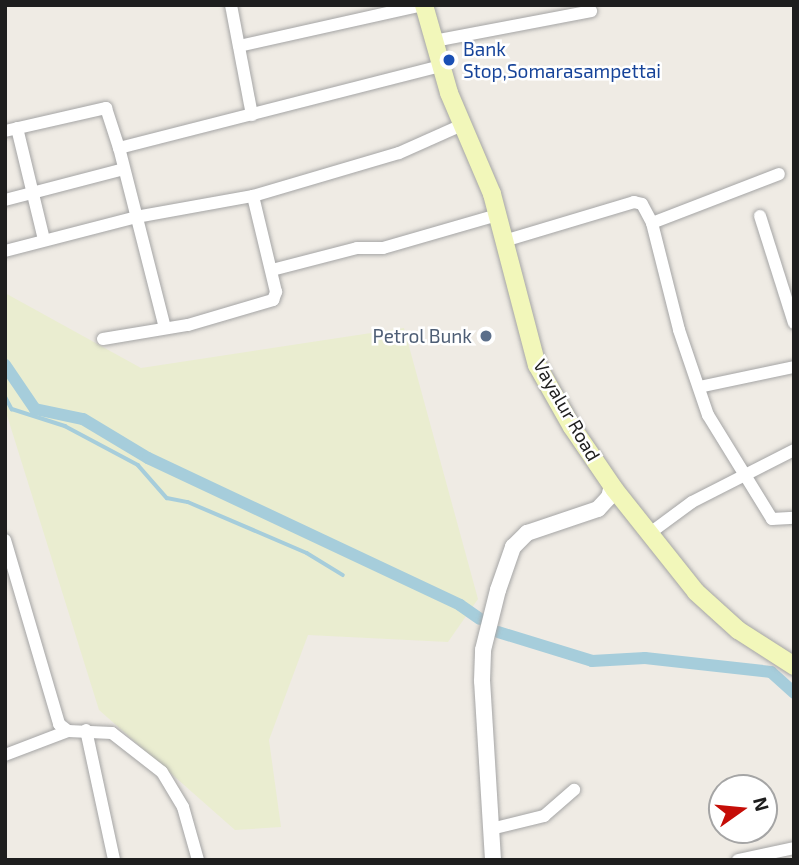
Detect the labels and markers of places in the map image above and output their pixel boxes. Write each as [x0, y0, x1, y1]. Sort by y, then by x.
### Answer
place label: Bank Stop,Somarasampettai [463, 38, 661, 82]
marker: Bank Stop,Somarasampettai [441, 52, 457, 68]
place label: Petrol Bunk [372, 325, 472, 347]
marker: Petrol Bunk [478, 328, 494, 344]

